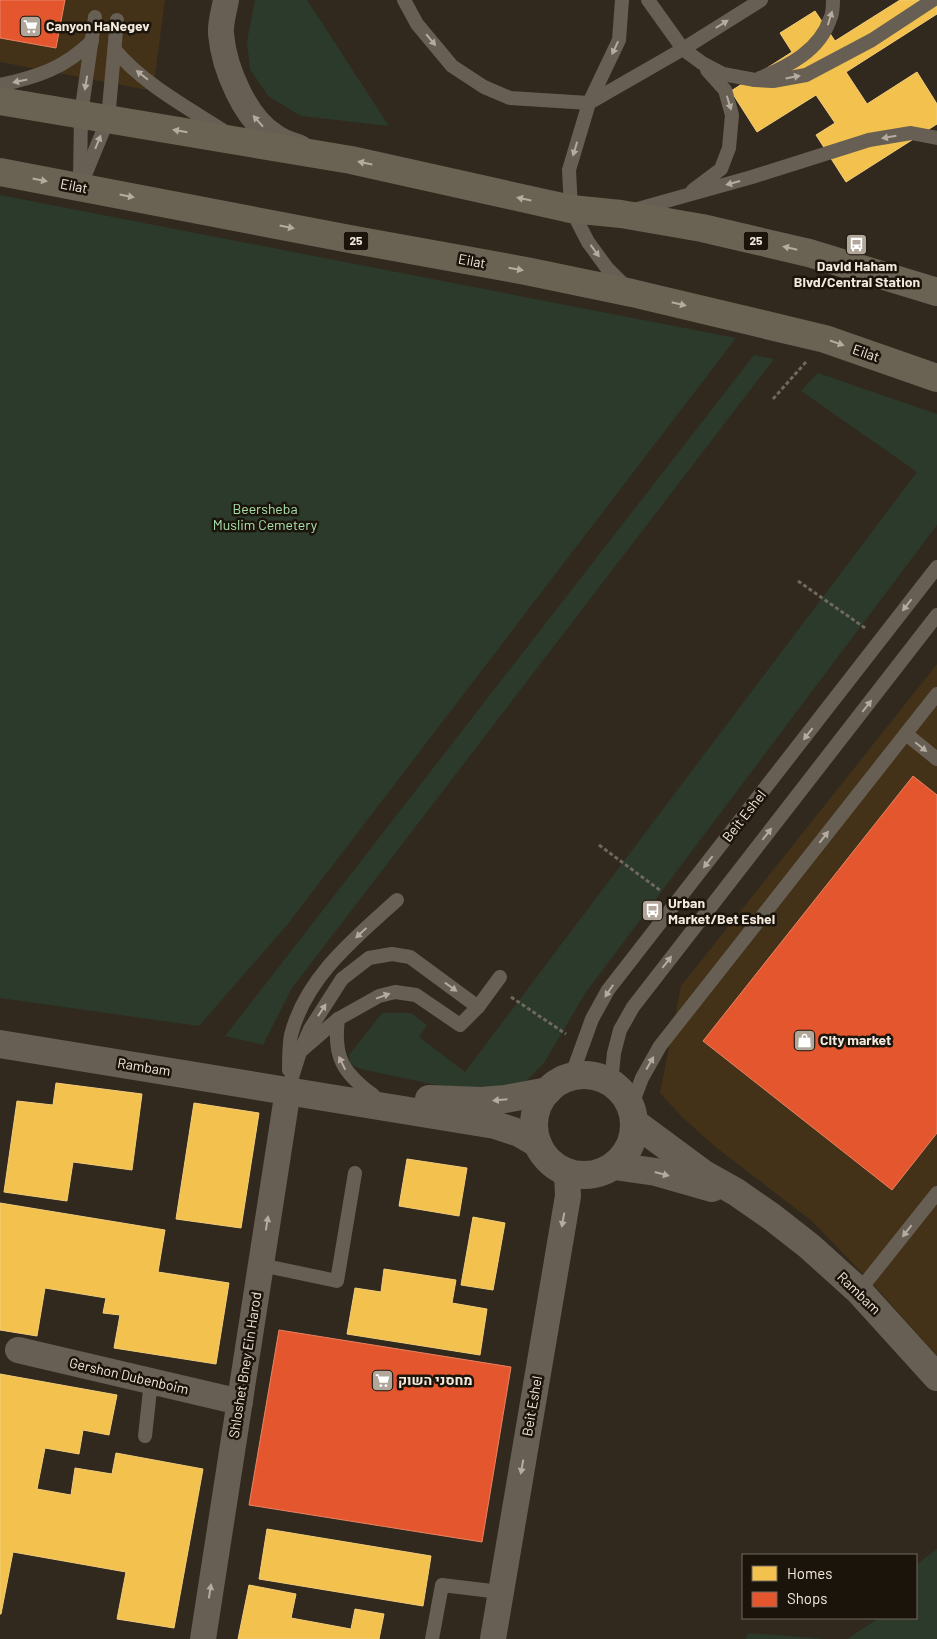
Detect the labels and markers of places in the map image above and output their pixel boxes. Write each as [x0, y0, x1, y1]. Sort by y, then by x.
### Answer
supermarket icon: Canyon HaNegev [18, 14, 42, 38]
place label: Canyon HaNegev [46, 17, 150, 34]
bus stop icon: David Haham Blvd/Central Station [845, 232, 869, 256]
place label: David Haham Blvd/Central Station [794, 257, 920, 290]
place label: Urban Market/Bet Eshel [668, 894, 775, 927]
bus stop icon: Urban Market/Bet Eshel [640, 899, 664, 923]
shop icon: City market [792, 1028, 816, 1052]
place label: City market [820, 1031, 891, 1048]
supermarket icon: מחסני השוק [370, 1368, 394, 1392]
place label: מחסני השוק [398, 1371, 473, 1388]

